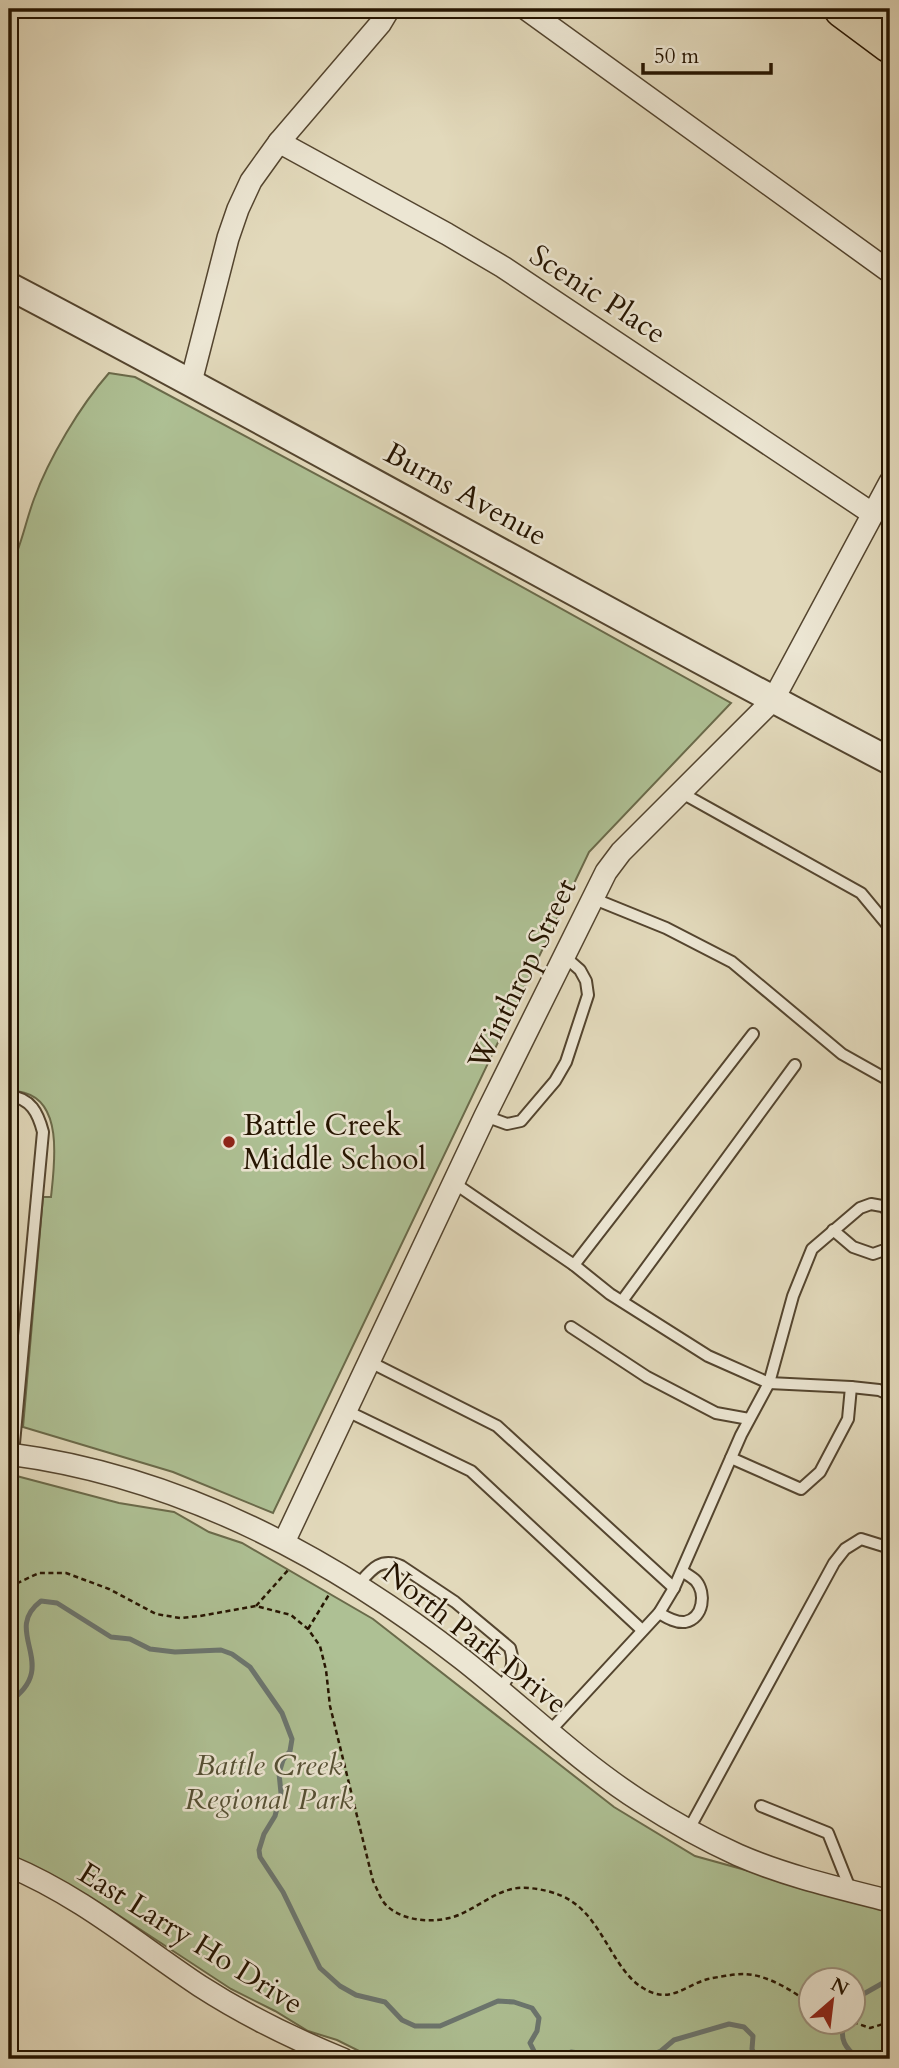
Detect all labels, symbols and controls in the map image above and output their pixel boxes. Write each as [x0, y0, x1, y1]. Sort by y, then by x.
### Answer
scale bar [643, 32, 771, 76]
text: 50 m [654, 42, 699, 71]
street label: Scenic Place [521, 235, 674, 354]
street label: Burns Avenue [377, 433, 555, 556]
street label: Winthrop Street [458, 871, 587, 1078]
place label: Battle Creek Middle School [243, 1105, 427, 1180]
marker: Battle Creek Middle School [221, 1134, 237, 1150]
street label: North Park Drive [373, 1553, 576, 1724]
park label: Battle Creek Regional Park [185, 1745, 354, 1820]
street label: East Larry Ho Drive [71, 1853, 311, 2024]
north arrow [797, 1966, 867, 2036]
text: N [826, 1972, 853, 2002]

